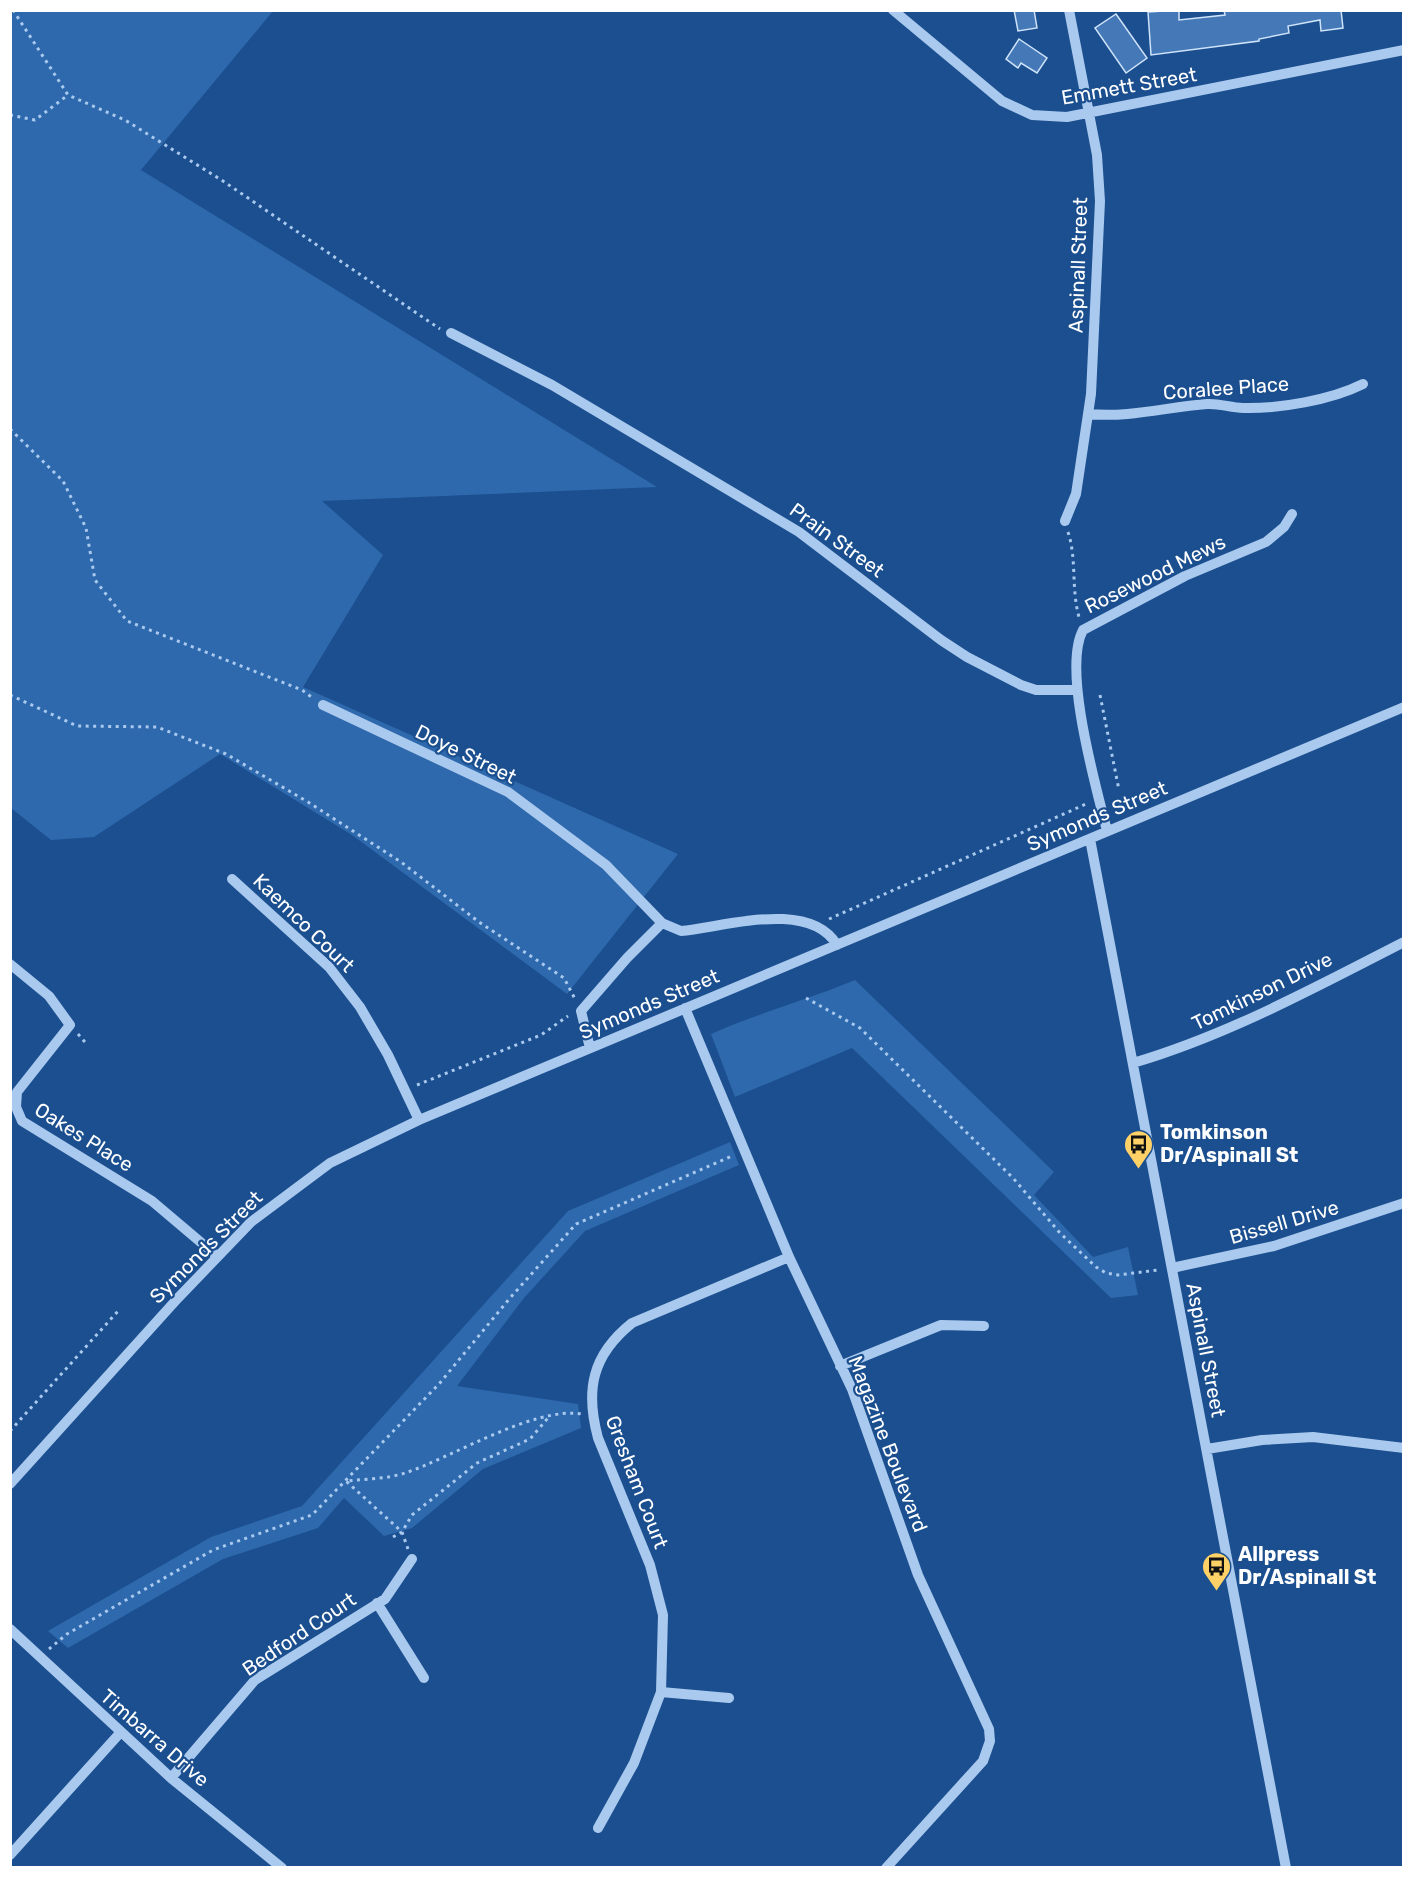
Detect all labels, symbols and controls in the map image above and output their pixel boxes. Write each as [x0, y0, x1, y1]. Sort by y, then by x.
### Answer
street label: Emmett Street [1059, 62, 1199, 110]
street label: Aspinall Street [1064, 196, 1092, 333]
street label: Coralee Place [1162, 372, 1290, 404]
street label: Prain Street [785, 498, 889, 582]
street label: Rosewood Mews [1081, 529, 1229, 619]
street label: Doye Street [412, 719, 521, 789]
street label: Symonds Street [1023, 776, 1171, 856]
street label: Kaemco Court [248, 869, 360, 977]
street label: Tomkinson Drive [1188, 947, 1336, 1035]
street label: Symonds Street [575, 964, 723, 1044]
street label: Oakes Place [30, 1097, 138, 1177]
place label: Tomkinson Dr/Aspinall St [1160, 1120, 1298, 1167]
bus stop icon: Tomkinson Dr/Aspinall St [1123, 1128, 1155, 1170]
street label: Symonds Street [145, 1185, 268, 1308]
street label: Bissell Drive [1227, 1195, 1341, 1249]
street label: Aspinall Street [1181, 1281, 1231, 1419]
street label: Magazine Boulevard [843, 1353, 933, 1535]
street label: Gresham Court [601, 1412, 673, 1552]
place label: Allpress Dr/Aspinall St [1238, 1542, 1376, 1589]
bus stop icon: Allpress Dr/Aspinall St [1201, 1550, 1233, 1592]
street label: Bedford Court [238, 1587, 361, 1681]
street label: Timbarra Drive [96, 1684, 214, 1792]

